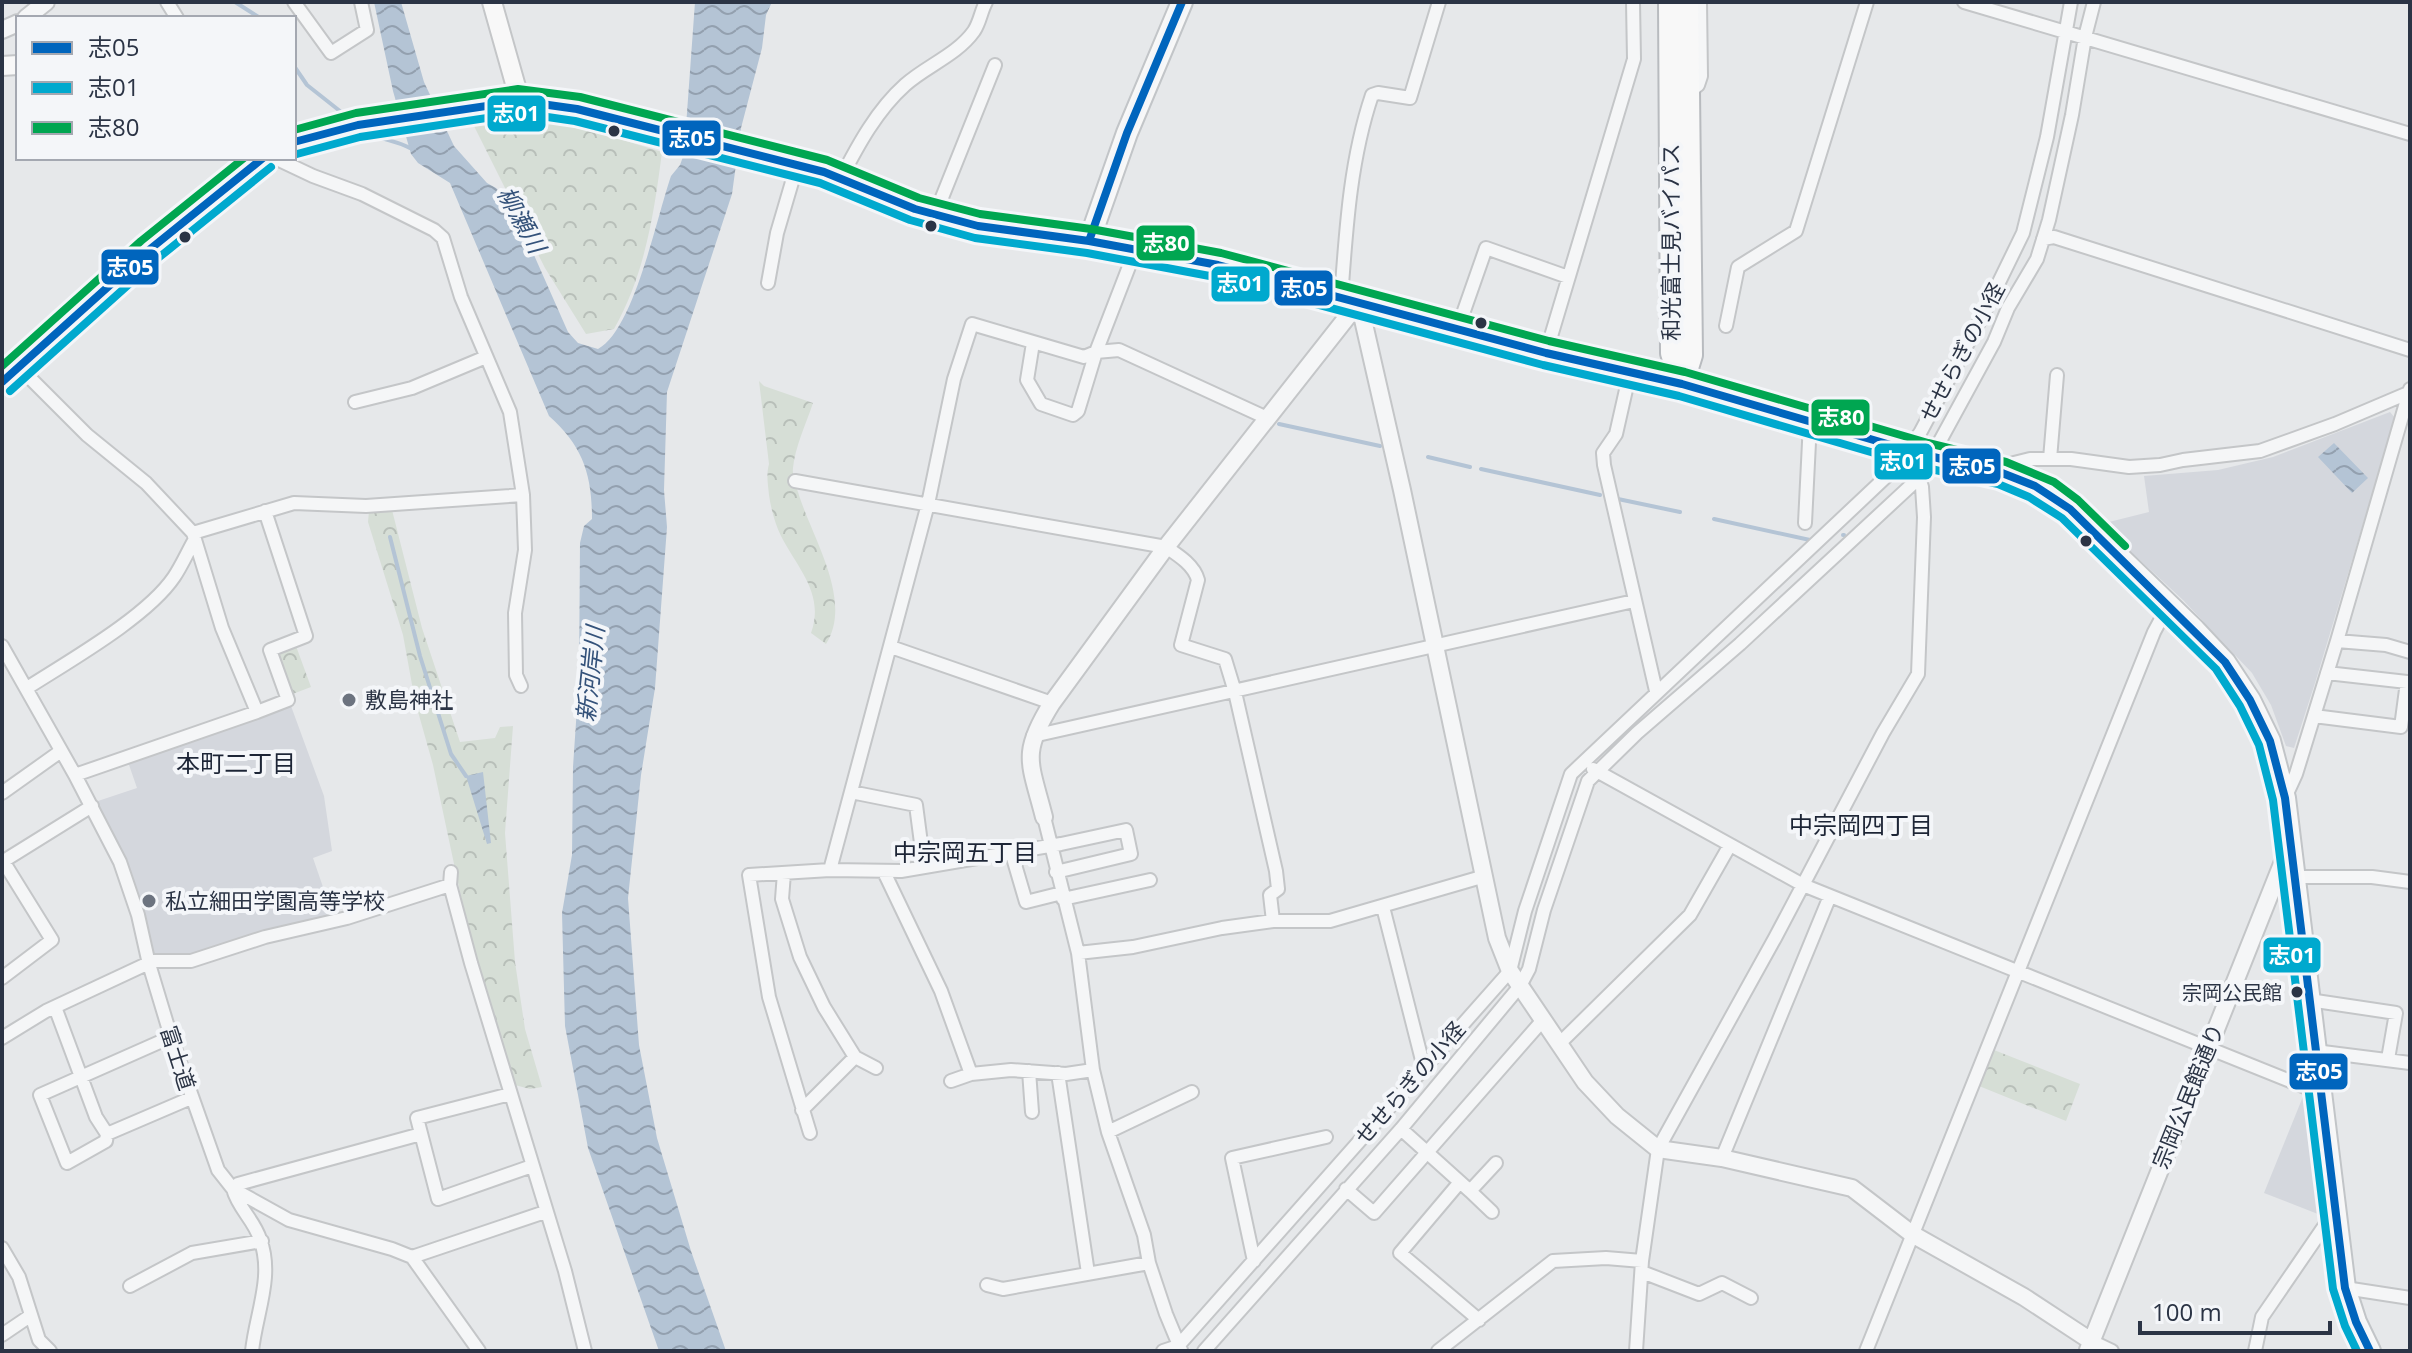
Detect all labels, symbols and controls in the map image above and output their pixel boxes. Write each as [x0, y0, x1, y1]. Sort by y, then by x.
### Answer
legend [16, 16, 296, 160]
text: 志05 [88, 30, 139, 63]
text: 志01 [88, 70, 139, 103]
line badge: 志01 [486, 94, 547, 133]
text: 志01 [492, 97, 540, 127]
text: 志80 [88, 110, 139, 143]
line badge: 志05 [661, 119, 722, 157]
text: 志05 [668, 122, 716, 152]
unlabelled marker [606, 123, 622, 139]
street label: 和光富士見バイパス [1655, 143, 1685, 341]
water label: 柳瀬川 [490, 180, 556, 261]
unlabelled marker [923, 218, 939, 234]
line badge: 志80 [1135, 224, 1196, 262]
text: 志80 [1142, 227, 1190, 257]
unlabelled marker [177, 229, 193, 245]
line badge: 志05 [100, 248, 160, 286]
text: 志05 [106, 251, 154, 281]
line badge: 志01 [1210, 265, 1271, 303]
text: 志01 [1216, 267, 1264, 297]
line badge: 志05 [1273, 269, 1334, 307]
text: 志05 [1280, 272, 1328, 302]
street label: せせらぎの小径 [1912, 276, 2011, 427]
unlabelled marker [1473, 315, 1489, 331]
line badge: 志80 [1810, 398, 1871, 437]
text: 志80 [1817, 401, 1865, 431]
line badge: 志01 [1873, 442, 1934, 481]
text: 志01 [1879, 445, 1927, 475]
line badge: 志05 [1941, 447, 2002, 485]
text: 志05 [1948, 450, 1996, 480]
unlabelled marker [2078, 533, 2094, 549]
water label: 新河岸川 [568, 621, 611, 723]
place label: 敷島神社 [365, 684, 453, 714]
marker: 敷島神社 [340, 691, 358, 709]
district label: 本町二丁目 [176, 746, 296, 779]
district label: 中宗岡四丁目 [1789, 808, 1933, 841]
district label: 中宗岡五丁目 [893, 835, 1037, 868]
place label: 私立細田学園高等学校 [165, 885, 385, 915]
marker: 私立細田学園高等学校 [140, 892, 158, 910]
line badge: 志01 [2262, 936, 2322, 974]
text: 志01 [2268, 939, 2316, 969]
place label: 宗岡公民館 [2182, 979, 2282, 1006]
marker: 宗岡公民館 [2289, 984, 2305, 1000]
street label: せせらぎの小径 [1347, 1014, 1471, 1150]
street label: 宗岡公民館通り [2144, 1019, 2230, 1173]
street label: 富士道 [154, 1022, 203, 1094]
line badge: 志05 [2288, 1052, 2349, 1091]
text: 志05 [2295, 1055, 2343, 1085]
scale bar [2140, 1285, 2330, 1335]
text: 100 m [2152, 1295, 2222, 1328]

